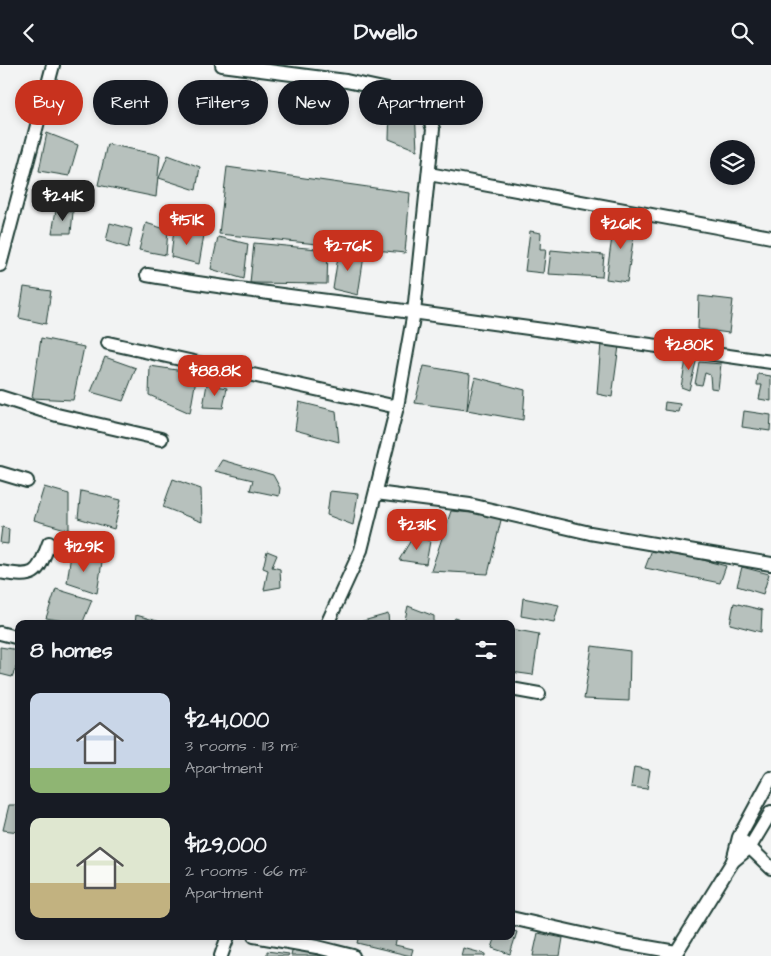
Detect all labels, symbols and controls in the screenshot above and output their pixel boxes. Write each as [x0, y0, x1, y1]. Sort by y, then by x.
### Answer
text: Dwello [354, 17, 417, 48]
icon: back [15, 19, 43, 47]
icon: search [728, 19, 756, 47]
chip: Buy [15, 80, 83, 125]
chip: Rent [93, 80, 168, 125]
chip: Filters [178, 80, 268, 125]
chip: New [278, 80, 349, 125]
chip: Apartment [359, 80, 483, 125]
map controls [710, 140, 755, 185]
button: layers [710, 140, 755, 185]
pin: $241K [28, 179, 98, 222]
text: $241K [43, 185, 83, 207]
pin: $151K [152, 203, 222, 246]
pin: $261K [586, 207, 656, 250]
text: $151K [170, 209, 204, 231]
text: $261K [601, 213, 641, 235]
pin: $276K [313, 229, 383, 272]
text: $276K [324, 235, 372, 257]
pin: $280K [654, 329, 724, 371]
text: $280K [665, 334, 713, 356]
pin: $88.8K [174, 355, 256, 397]
text: $88.8K [189, 360, 241, 382]
pin: $231K [382, 509, 452, 551]
text: $231K [398, 514, 436, 536]
pin: $129K [49, 531, 119, 573]
text: $129K [65, 536, 103, 558]
text: 8 homes [30, 636, 112, 665]
icon: filters [472, 636, 500, 664]
text: $241,000 [185, 706, 269, 735]
icon: home [70, 713, 130, 773]
text: 3 rooms · 113 m² [185, 735, 299, 757]
text: Apartment [185, 757, 263, 779]
text: $129,000 [185, 831, 267, 860]
icon: home [70, 838, 130, 898]
text: 2 rooms · 66 m² [185, 860, 308, 882]
text: Apartment [185, 882, 263, 904]

